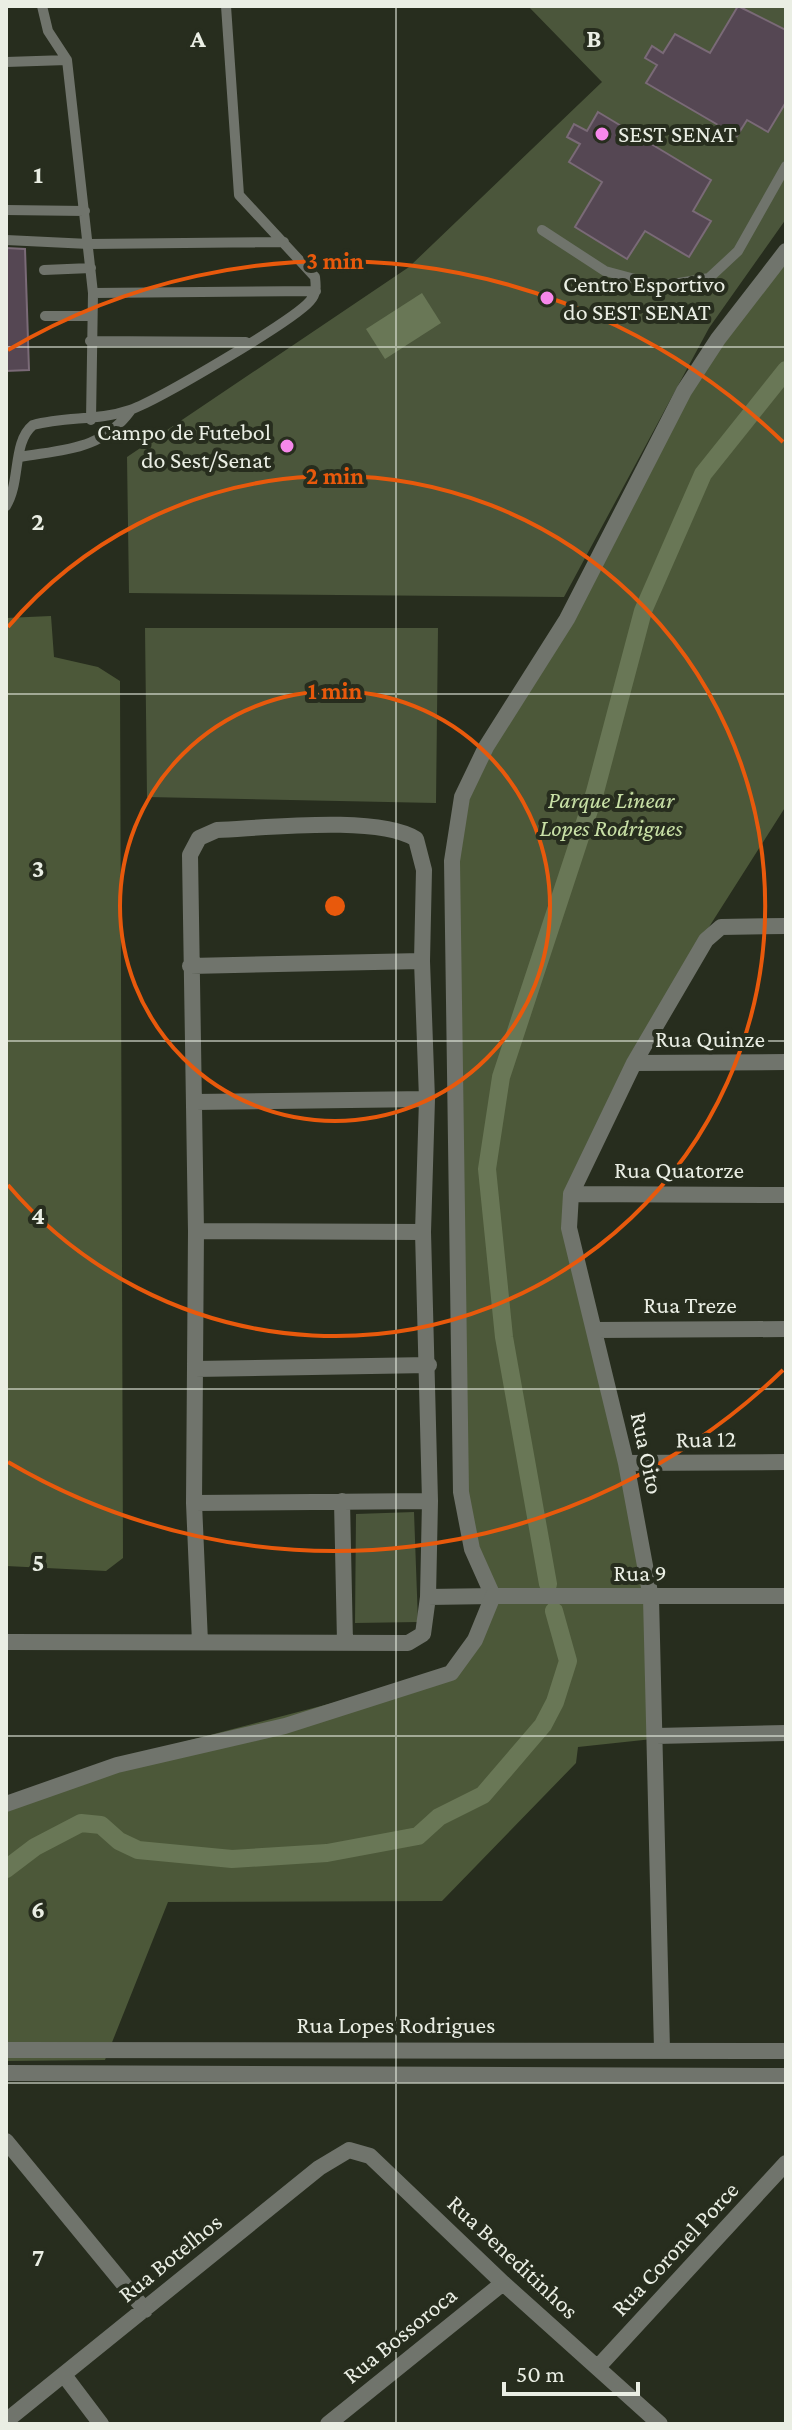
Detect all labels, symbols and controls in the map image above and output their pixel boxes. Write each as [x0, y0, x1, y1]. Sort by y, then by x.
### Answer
text: A [189, 24, 206, 53]
text: B [586, 24, 602, 53]
place label: SEST SENAT [618, 120, 737, 147]
marker: SEST SENAT [593, 125, 611, 143]
text: 1 [33, 160, 43, 189]
text: 3 min [306, 247, 364, 274]
place label: Centro Esportivo do SEST SENAT [563, 270, 725, 325]
marker: Centro Esportivo do SEST SENAT [538, 289, 556, 307]
place label: Campo de Futebol do Sest/Senat [97, 418, 272, 473]
marker: Campo de Futebol do Sest/Senat [278, 437, 296, 455]
text: 2 min [306, 462, 364, 489]
text: 2 [31, 507, 45, 536]
text: 1 min [308, 677, 363, 704]
park label: Parque Linear Lopes Rodrigues [539, 786, 683, 841]
text: 3 [32, 854, 44, 883]
centre of rings [321, 892, 349, 920]
street label: Rua Quinze [655, 1025, 765, 1052]
street label: Rua Quatorze [614, 1156, 744, 1183]
text: 4 [31, 1201, 45, 1230]
street label: Rua Treze [643, 1291, 737, 1318]
street label: Rua Oito [626, 1409, 669, 1496]
street label: Rua 12 [675, 1424, 737, 1453]
text: 5 [32, 1548, 44, 1577]
street label: Rua 9 [613, 1559, 667, 1586]
text: 6 [31, 1895, 45, 1924]
street label: Rua Lopes Rodrigues [297, 2011, 495, 2038]
street label: Rua Coronel Porce [606, 2176, 744, 2321]
street label: Rua Beneditinhos [442, 2189, 584, 2324]
street label: Rua Botelhos [113, 2208, 227, 2308]
text: 7 [32, 2243, 44, 2272]
street label: Rua Bossoroca [338, 2281, 462, 2389]
scale bar [504, 2346, 638, 2396]
text: 50 m [516, 2360, 565, 2387]

